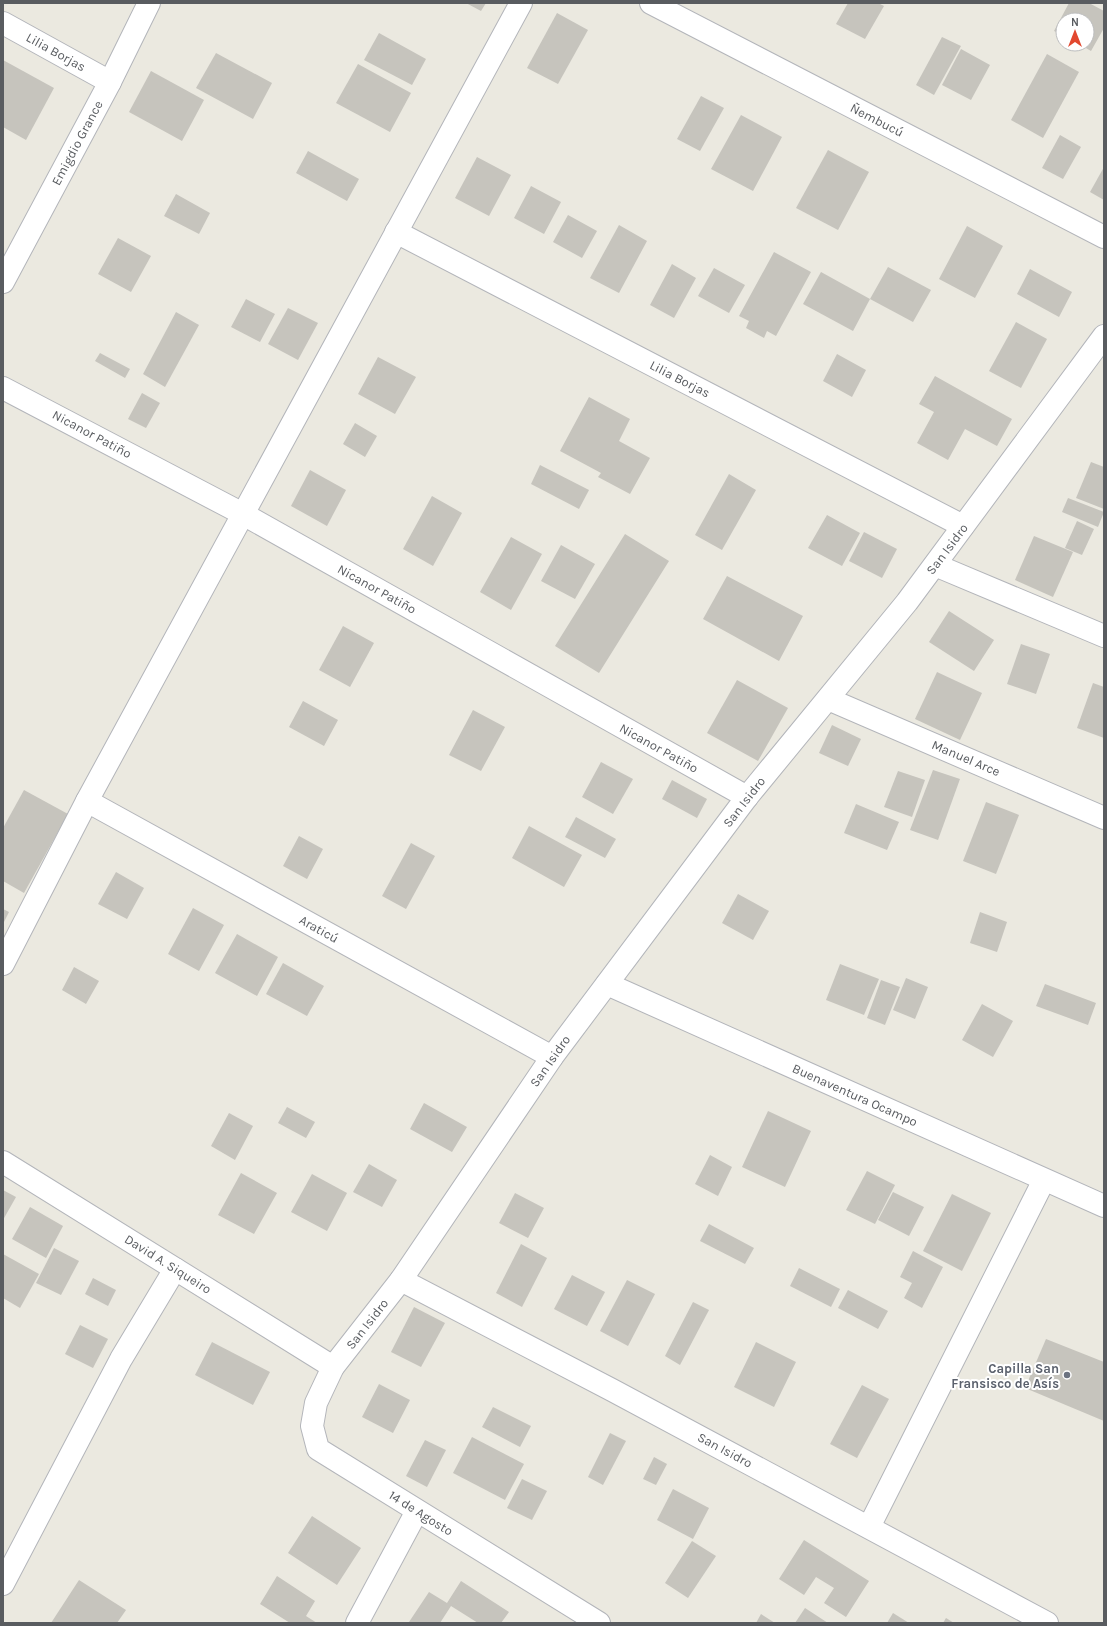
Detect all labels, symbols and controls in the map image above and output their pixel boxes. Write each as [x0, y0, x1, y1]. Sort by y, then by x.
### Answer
north arrow [1055, 12, 1095, 52]
text: N [1071, 16, 1079, 29]
street label: Lilia Borjas [24, 30, 88, 75]
street label: Emigdio Grance [48, 98, 106, 188]
street label: Ñembucú [848, 100, 906, 140]
street label: Lilia Borjas [647, 357, 713, 401]
street label: Nicanor Patiño [50, 407, 134, 461]
street label: San Isidro [923, 521, 971, 577]
street label: Nicanor Patiño [335, 561, 419, 617]
street label: Nicanor Patiño [617, 720, 701, 776]
street label: Manuel Arce [930, 737, 1003, 779]
street label: San Isidro [720, 774, 768, 830]
street label: Araticú [297, 912, 341, 946]
street label: San Isidro [527, 1032, 573, 1090]
street label: Buenaventura Ocampo [790, 1061, 920, 1129]
street label: David A. Siqueiro [121, 1231, 214, 1298]
street label: San Isidro [343, 1296, 391, 1352]
place label: Capilla San Fransisco de Asís [951, 1361, 1059, 1391]
marker: Capilla San Fransisco de Asís [1062, 1370, 1072, 1380]
street label: San Isidro [695, 1429, 755, 1471]
street label: 14 de Agosto [386, 1487, 456, 1539]

